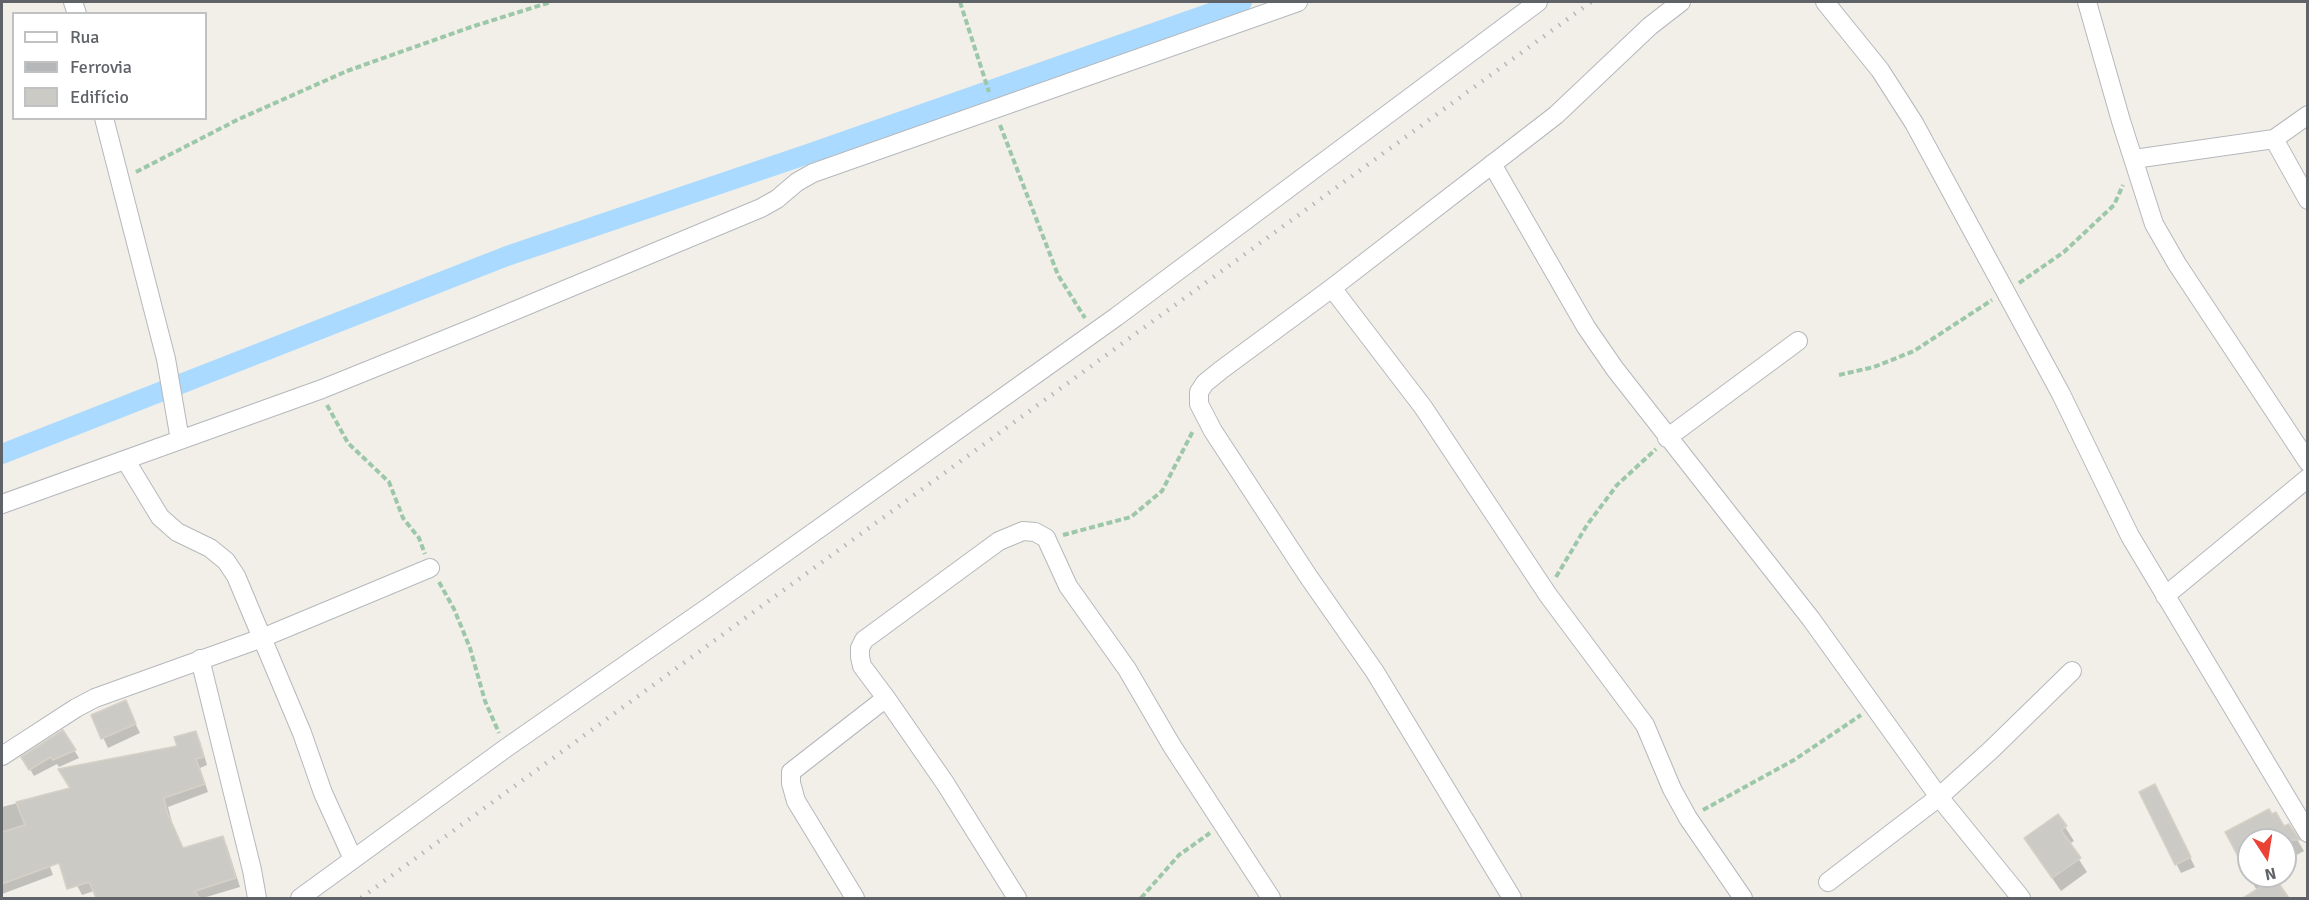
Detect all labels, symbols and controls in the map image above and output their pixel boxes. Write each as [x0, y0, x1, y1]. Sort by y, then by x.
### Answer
legend [12, 12, 207, 120]
text: Rua [70, 26, 99, 48]
text: Ferrovia [70, 56, 132, 78]
text: Edifício [70, 86, 129, 108]
north arrow [2237, 828, 2297, 888]
text: N [2263, 863, 2278, 885]

